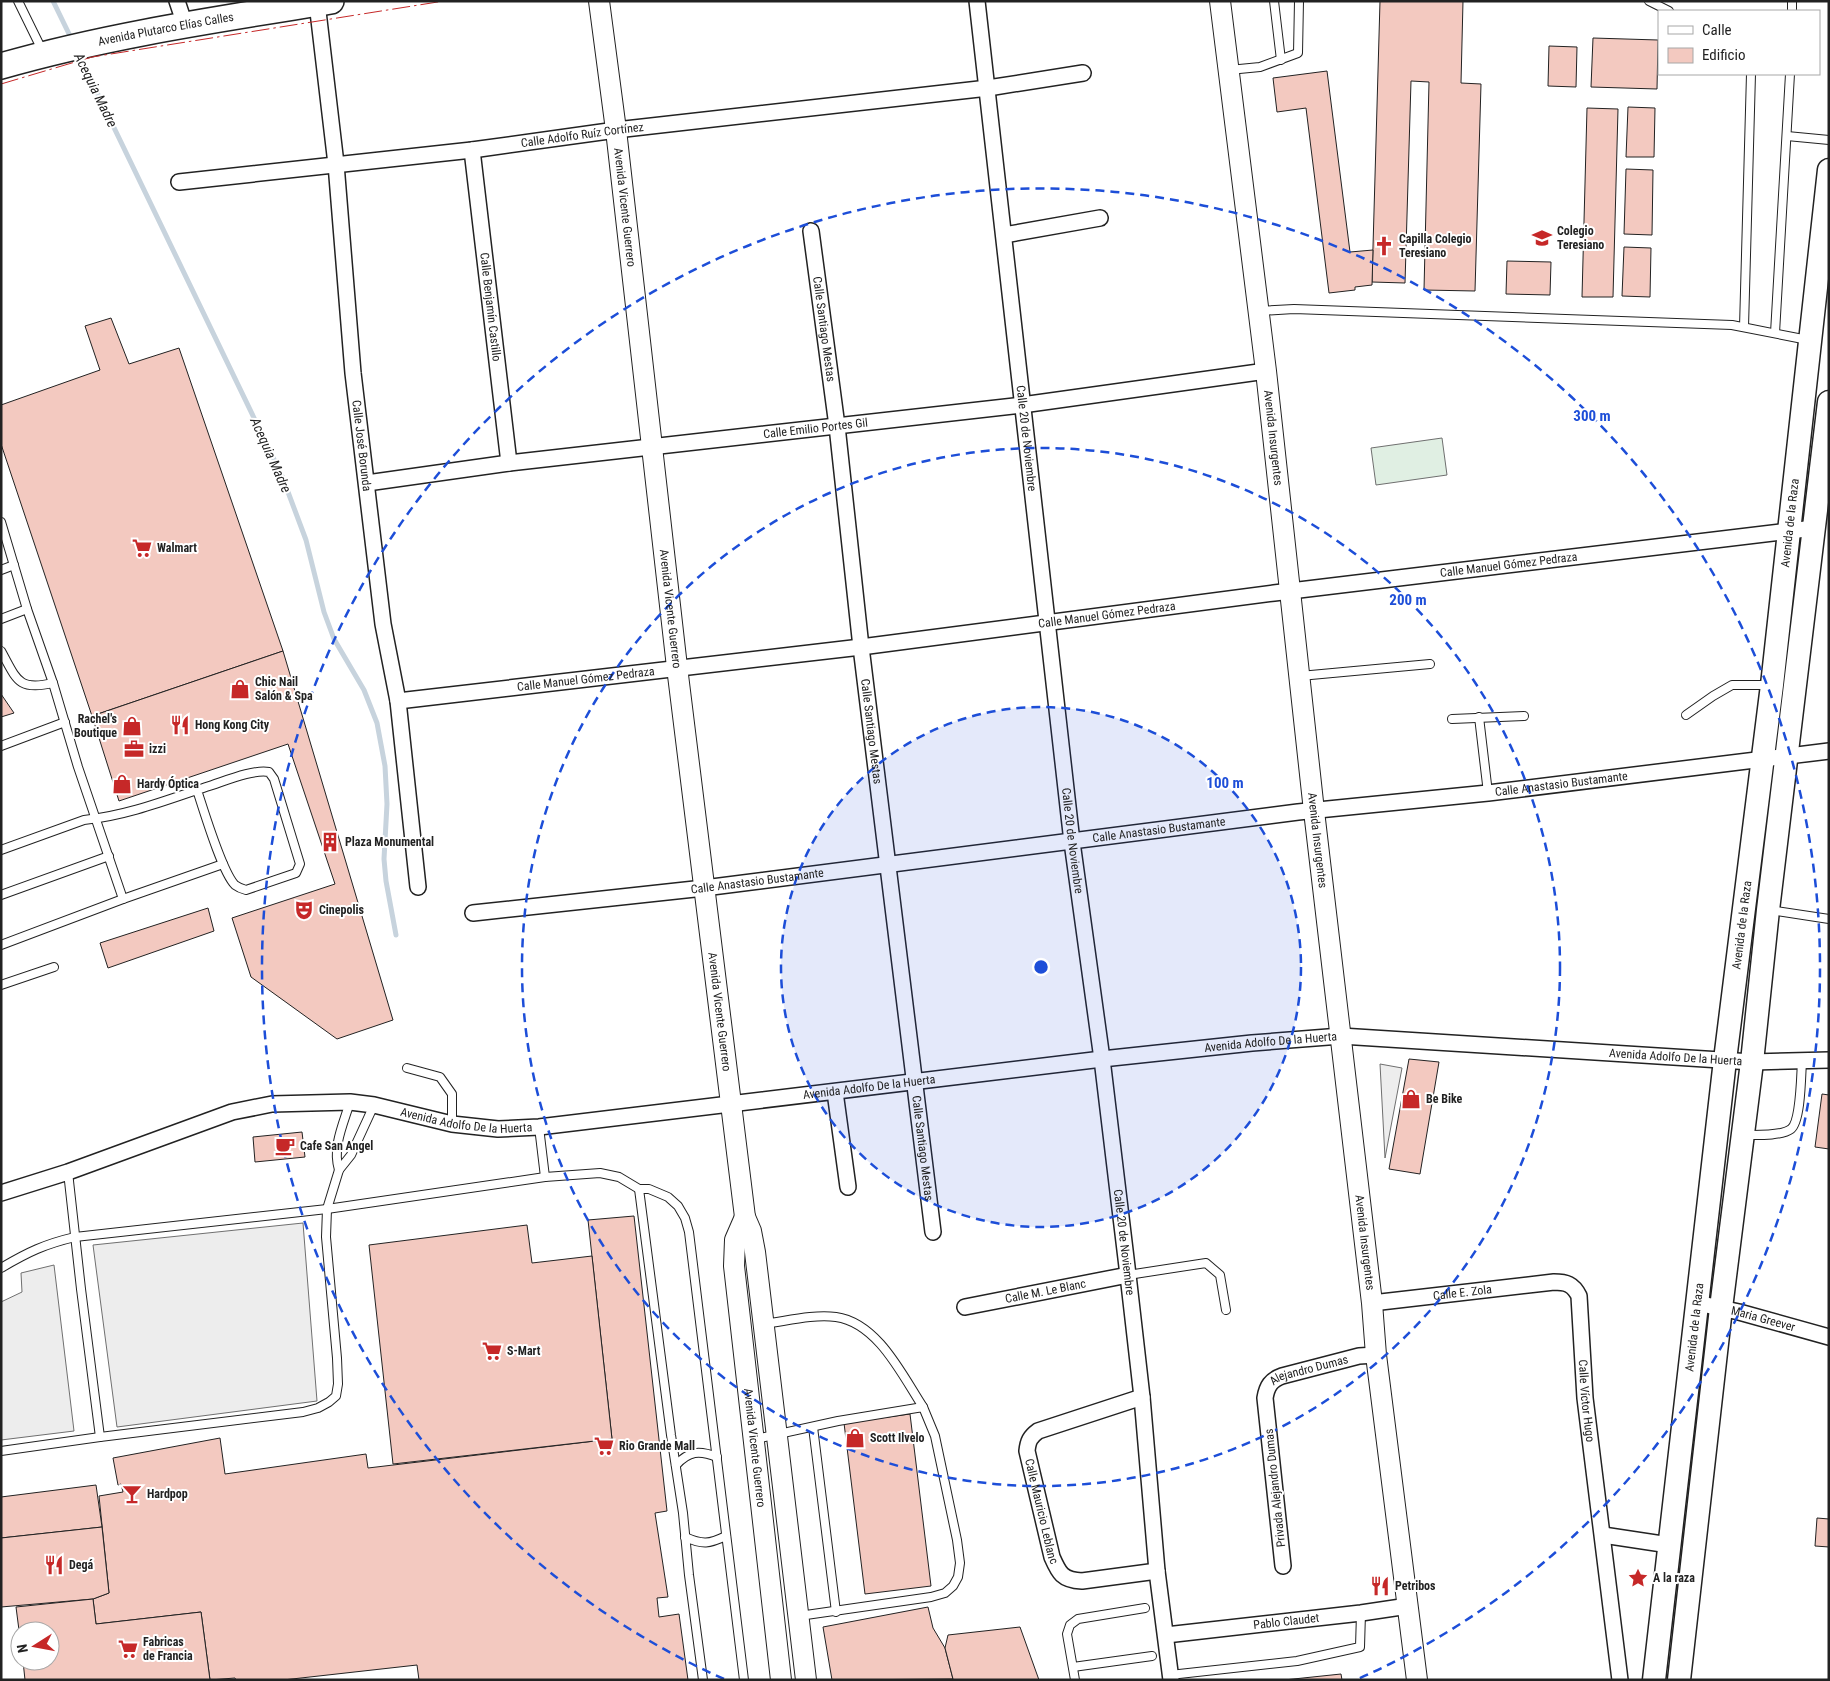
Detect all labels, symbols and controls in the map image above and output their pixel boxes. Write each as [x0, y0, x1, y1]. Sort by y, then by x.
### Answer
street label: Avenida Plutarco Elías Calles [97, 10, 235, 49]
legend [1658, 10, 1820, 75]
text: Calle [1702, 21, 1732, 39]
text: Edificio [1702, 46, 1745, 64]
water label: Acequia Madre [71, 49, 121, 130]
street label: Calle Adolfo Ruíz Cortínez [520, 120, 644, 150]
street label: Avenida Vicente Guerrero [611, 147, 639, 268]
place label: Colegio Teresiano [1557, 224, 1604, 252]
school or university icon: Colegio Teresiano [1531, 227, 1553, 249]
place label: Capilla Colegio Teresiano [1399, 232, 1472, 260]
church icon: Capilla Colegio Teresiano [1373, 235, 1395, 257]
street label: Calle Benjamín Castillo [477, 252, 504, 362]
street label: Calle Santiago Mestas [810, 276, 838, 383]
street label: Calle 20 de Noviembre [1013, 385, 1039, 492]
street label: Avenida Insurgentes [1261, 389, 1285, 486]
street label: Calle José Borunda [349, 399, 374, 492]
text: 300 m [1573, 407, 1611, 425]
water label: Acequia Madre [247, 414, 295, 495]
street label: Calle Emilio Portes Gil [763, 415, 869, 441]
street label: Avenida de la Raza [1778, 478, 1802, 568]
supermarket icon: Walmart [131, 537, 153, 559]
place label: Walmart [157, 541, 197, 555]
street label: Avenida Vicente Guerrero [657, 549, 684, 669]
street label: Calle Manuel Gómez Pedraza [1439, 550, 1578, 580]
text: 200 m [1389, 591, 1427, 609]
street label: Calle Manuel Gómez Pedraza [1037, 599, 1176, 631]
street label: Calle Manuel Gómez Pedraza [516, 664, 655, 694]
place label: Chic Nail Salón & Spa [255, 675, 313, 703]
shop icon: Chic Nail Salón & Spa [229, 678, 251, 700]
street label: Calle Santiago Mestas [858, 678, 885, 785]
place label: Rachel's Boutique [74, 712, 118, 740]
restaurant icon: Hong Kong City [169, 714, 191, 736]
shop icon: Rachel's Boutique [121, 715, 143, 737]
place label: Hong Kong City [195, 718, 270, 732]
office icon: izzi [123, 738, 145, 760]
place label: izzi [149, 742, 166, 756]
street label: Calle Anastasio Bustamante [1494, 769, 1629, 799]
shop icon: Hardy Óptica [111, 773, 133, 795]
text: 100 m [1206, 774, 1244, 792]
place label: Hardy Óptica [137, 776, 199, 791]
street label: Calle 20 de Noviembre [1059, 787, 1086, 895]
street label: Avenida Insurgentes [1305, 792, 1330, 889]
street label: Calle Anastasio Bustamante [1092, 814, 1227, 845]
building icon: Plaza Monumental [319, 831, 341, 853]
place label: Plaza Monumental [345, 835, 434, 849]
street label: Calle Anastasio Bustamante [690, 866, 825, 896]
street label: Avenida de la Raza [1729, 880, 1754, 970]
theatre icon: Cinepolis [293, 899, 315, 921]
place label: Cinepolis [319, 903, 364, 917]
street label: Avenida Vicente Guerrero [705, 952, 734, 1072]
centre of rings [1032, 958, 1050, 976]
street label: Avenida Adolfo De la Huerta [1203, 1029, 1338, 1055]
street label: Avenida Adolfo De la Huerta [1609, 1046, 1743, 1068]
street label: Avenida Adolfo De la Huerta [802, 1072, 936, 1102]
shop icon: Be Bike [1400, 1088, 1422, 1110]
place label: Be Bike [1426, 1092, 1463, 1106]
street label: Calle Santiago Mestas [909, 1095, 936, 1202]
street label: Avenida Adolfo De la Huerta [399, 1105, 533, 1136]
cafe icon: Cafe San Angel [274, 1135, 296, 1157]
place label: Cafe San Angel [300, 1139, 373, 1153]
street label: Calle 20 de Noviembre [1111, 1189, 1137, 1296]
street label: Avenida Insurgentes [1352, 1194, 1377, 1291]
street label: Calle M. Le Blanc [1004, 1276, 1088, 1306]
street label: Calle E. Zola [1432, 1282, 1493, 1303]
street label: Avenida de la Raza [1682, 1282, 1706, 1372]
street label: Maria Greever [1730, 1303, 1797, 1334]
supermarket icon: S-Mart [481, 1340, 503, 1362]
place label: S-Mart [507, 1344, 541, 1358]
street label: Alejandro Dumas [1267, 1352, 1350, 1388]
street label: Calle Víctor Hugo [1576, 1359, 1597, 1443]
street label: Avenida Vicente Guerrero [741, 1387, 768, 1508]
shop icon: Scott Ilvelo [844, 1427, 866, 1449]
street label: Privada Alejandro Dumas [1262, 1428, 1288, 1548]
place label: Scott Ilvelo [870, 1431, 924, 1445]
supermarket icon: Rio Grande Mall [593, 1435, 615, 1457]
place label: Rio Grande Mall [619, 1439, 695, 1453]
street label: Calle Mauricio Leblanc [1022, 1457, 1061, 1567]
bar icon: Hardpop [121, 1483, 143, 1505]
place label: Hardpop [147, 1487, 188, 1501]
restaurant icon: Degá [43, 1554, 65, 1576]
place label: Degá [69, 1558, 94, 1572]
place icon: A la raza [1627, 1567, 1649, 1589]
place label: A la raza [1653, 1571, 1695, 1585]
restaurant icon: Petribos [1369, 1575, 1391, 1597]
place label: Petribos [1395, 1579, 1436, 1593]
street label: Pablo Claudet [1253, 1611, 1320, 1632]
north arrow [10, 1621, 60, 1671]
place label: Fabricas de Francia [143, 1635, 193, 1663]
supermarket icon: Fabricas de Francia [117, 1638, 139, 1660]
text: N [14, 1643, 31, 1654]

